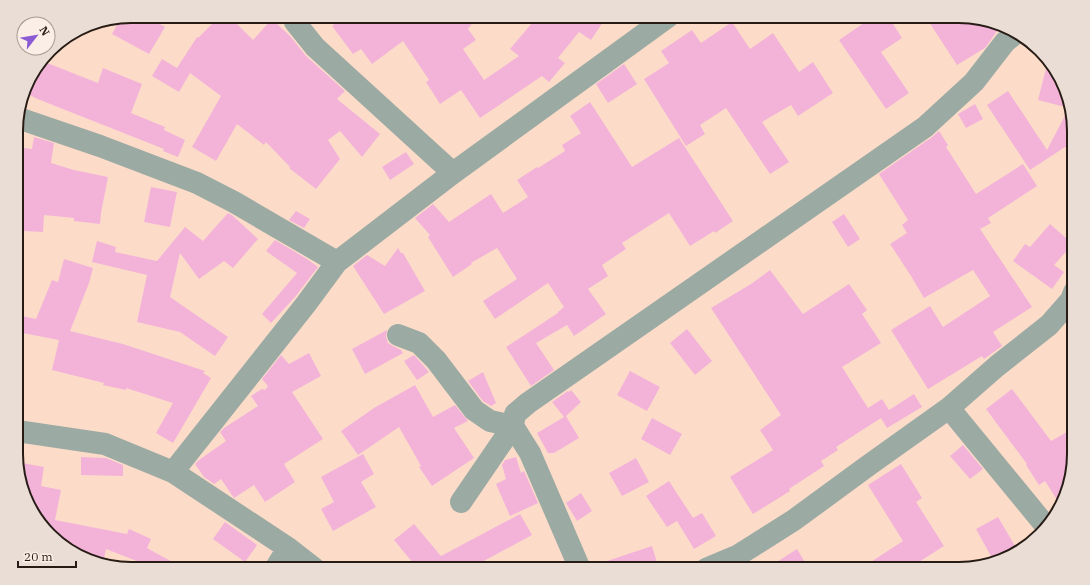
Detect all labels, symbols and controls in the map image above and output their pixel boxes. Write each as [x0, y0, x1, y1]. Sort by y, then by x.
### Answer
north arrow [16, 16, 56, 56]
text: N [36, 24, 53, 38]
scale bar [18, 543, 76, 569]
text: 20 m [24, 549, 53, 564]

